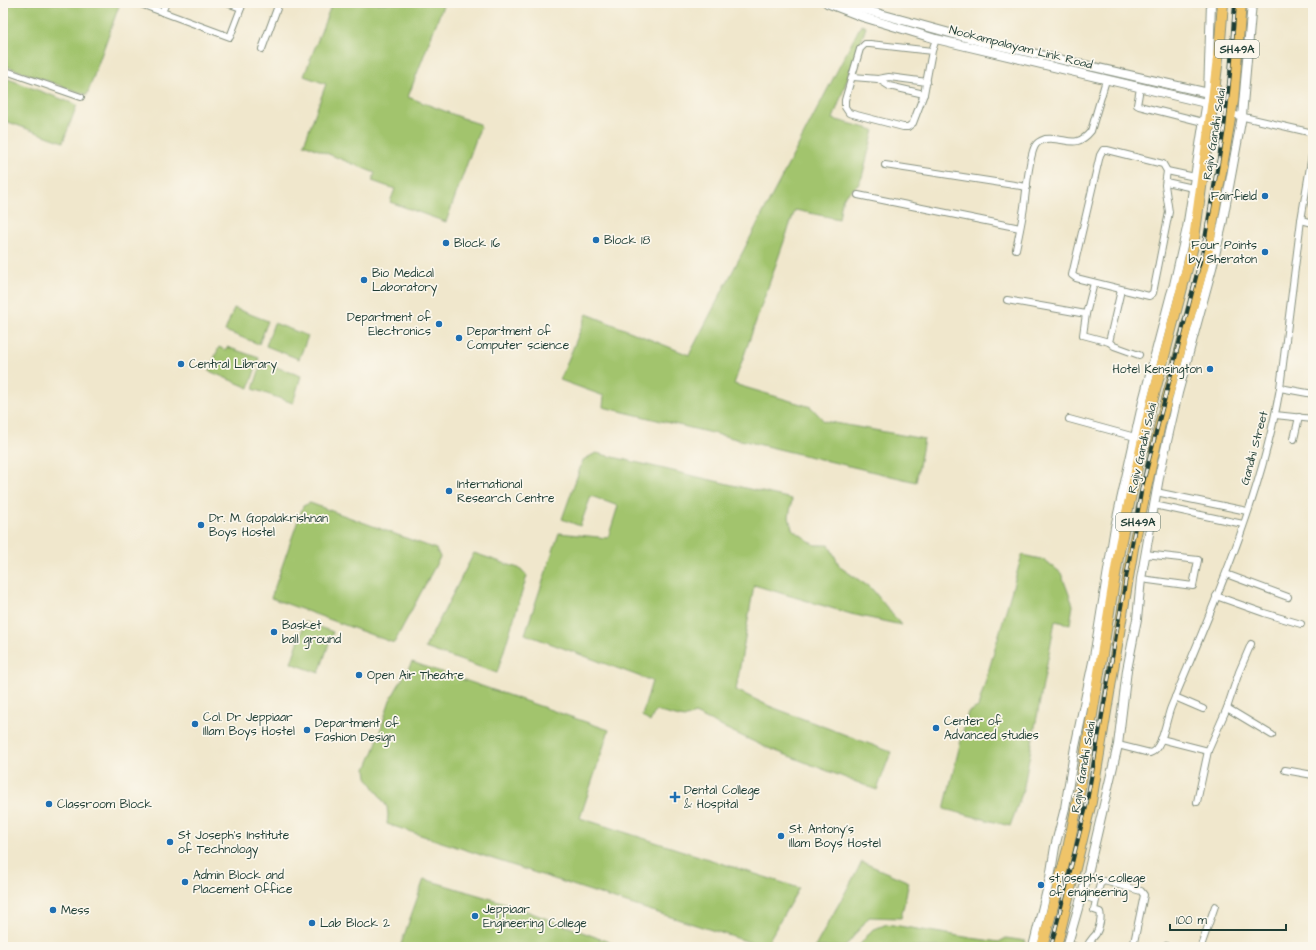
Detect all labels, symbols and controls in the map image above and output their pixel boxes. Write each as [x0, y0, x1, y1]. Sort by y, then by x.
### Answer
street label: Nookampalayam Link Road [947, 21, 1094, 75]
road number: SH49A [1215, 40, 1259, 58]
street label: Rajiv Gandhi Salai [1199, 87, 1230, 181]
place label: Fairfield [1211, 188, 1257, 205]
marker: Fairfield [1260, 191, 1270, 201]
place label: Block 18 [604, 232, 650, 249]
place label: Block 16 [454, 235, 500, 252]
marker: Block 18 [591, 235, 601, 245]
place label: Four Points by Sheraton [1188, 237, 1257, 269]
marker: Block 16 [441, 238, 451, 248]
marker: Four Points by Sheraton [1260, 247, 1270, 257]
place label: Bio Medical Laboratory [372, 265, 438, 297]
marker: Bio Medical Laboratory [359, 275, 369, 285]
place label: Department of Electronics [347, 309, 432, 340]
marker: Department of Electronics [434, 319, 444, 329]
place label: Department of Computer science [467, 323, 570, 354]
marker: Department of Computer science [454, 333, 464, 343]
place label: Central Library [189, 356, 277, 374]
marker: Central Library [176, 359, 186, 369]
place label: Hotel Kensington [1113, 361, 1202, 379]
marker: Hotel Kensington [1205, 364, 1215, 374]
street label: Rajiv Gandhi Salai [1124, 401, 1161, 495]
street label: Gandhi Street [1236, 409, 1273, 487]
place label: International Research Centre [457, 476, 555, 507]
marker: International Research Centre [444, 486, 454, 496]
place label: Dr. M. Gopalakrishnan Boys Hostel [209, 510, 328, 542]
road number: SH49A [1116, 513, 1160, 531]
marker: Dr. M. Gopalakrishnan Boys Hostel [196, 520, 206, 530]
place label: Basket ball ground [282, 617, 341, 649]
marker: Basket ball ground [269, 627, 279, 637]
place label: Open Air Theatre [367, 667, 464, 684]
marker: Open Air Theatre [354, 670, 364, 680]
place label: Col. Dr Jeppiaar Illam Boys Hostel [203, 709, 295, 741]
place label: Center of Advanced studies [944, 713, 1039, 744]
place label: Department of Fashion Design [315, 715, 400, 747]
marker: Col. Dr Jeppiaar Illam Boys Hostel [190, 719, 200, 729]
street label: Rajiv Gandhi Salai [1067, 720, 1100, 814]
marker: Center of Advanced studies [931, 723, 941, 733]
marker: Department of Fashion Design [302, 725, 312, 735]
place label: Dental College & Hospital [684, 782, 761, 813]
marker: Dental College & Hospital [669, 791, 681, 803]
place label: Classroom Block [57, 796, 153, 813]
marker: Classroom Block [44, 799, 54, 809]
place label: St. Antony's Illam Boys Hostel [789, 821, 881, 853]
place label: St Joseph's Institute of Technology [178, 827, 290, 859]
marker: St. Antony's Illam Boys Hostel [776, 831, 786, 841]
marker: St Joseph's Institute of Technology [165, 837, 175, 847]
place label: Admin Block and Placement Office [193, 867, 293, 898]
place label: st.joseph's college of engineering [1049, 870, 1146, 902]
marker: Admin Block and Placement Office [180, 877, 190, 887]
marker: st.joseph's college of engineering [1036, 880, 1046, 890]
place label: Jeppiaar Engineering College [483, 901, 587, 933]
place label: Mess [61, 902, 89, 919]
marker: Mess [48, 905, 58, 915]
scale bar [1170, 906, 1286, 932]
marker: Jeppiaar Engineering College [470, 911, 480, 921]
text: 100 m [1176, 912, 1207, 929]
place label: Lab Block 2 [320, 915, 390, 932]
marker: Lab Block 2 [307, 918, 317, 928]

